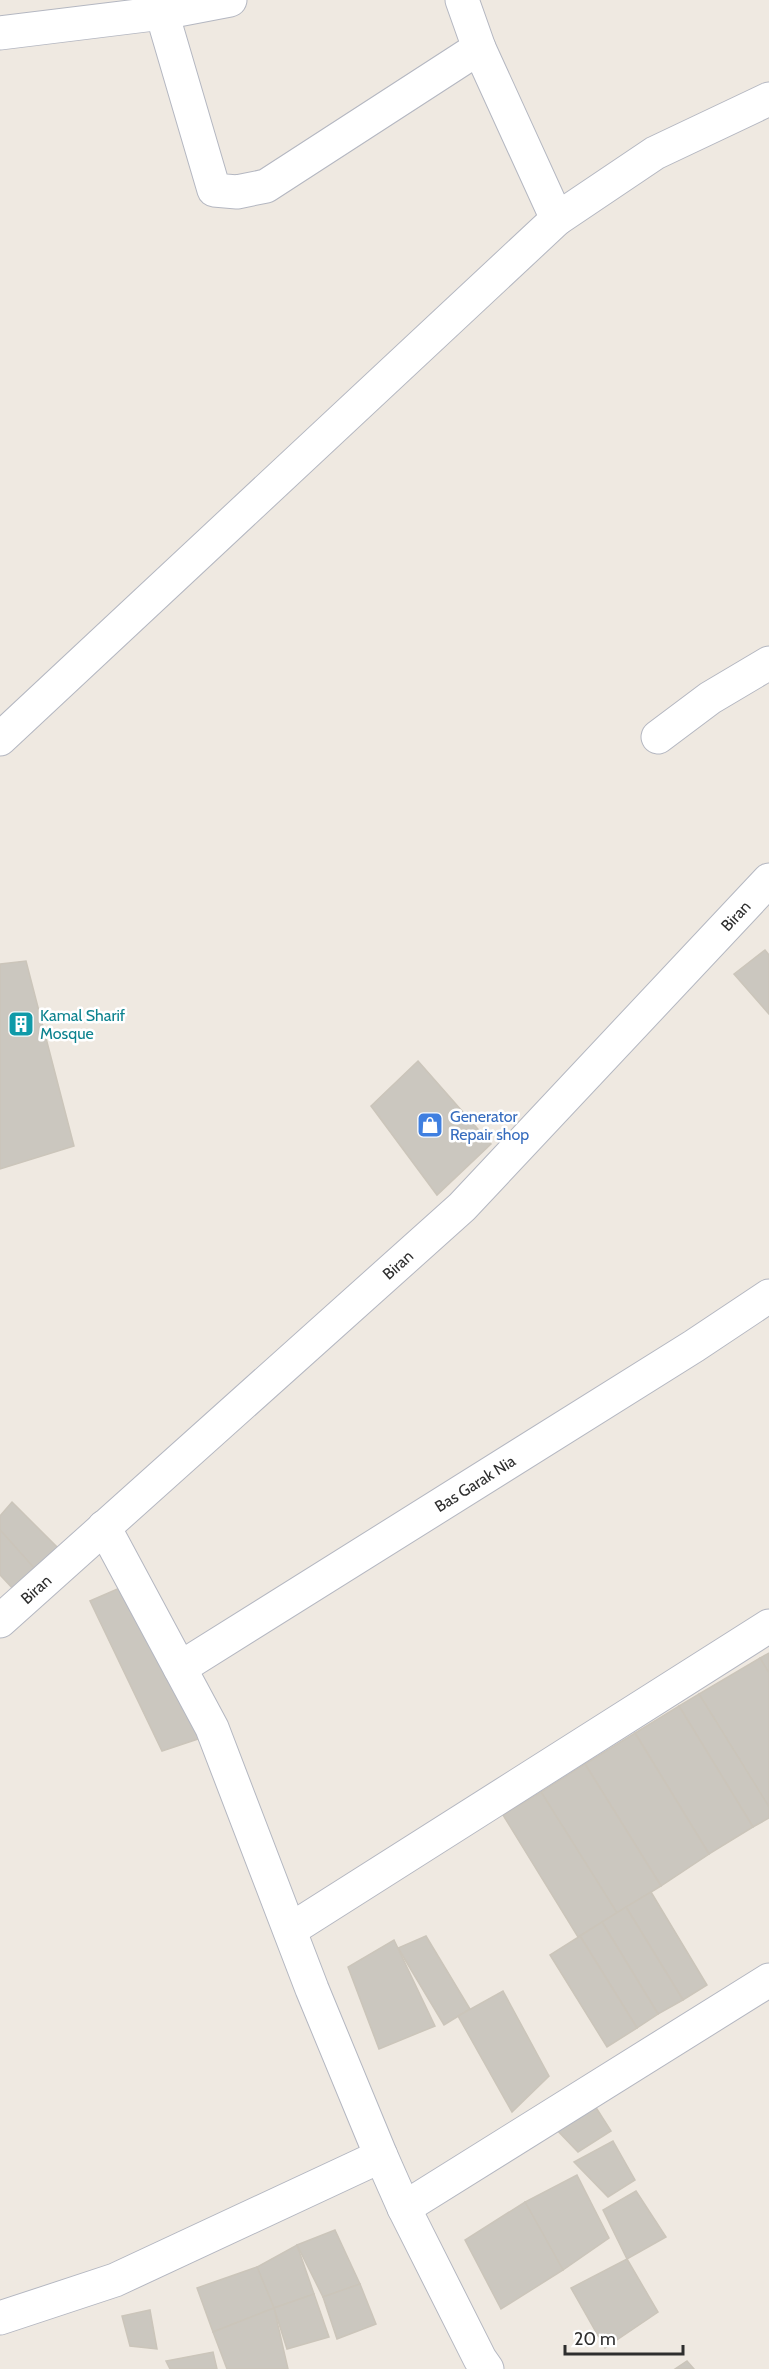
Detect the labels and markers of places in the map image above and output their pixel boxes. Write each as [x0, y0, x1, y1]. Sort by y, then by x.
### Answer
place label: Kamal Sharif Mosque [40, 1006, 126, 1043]
building icon: Kamal Sharif Mosque [6, 1009, 36, 1039]
place label: Generator Repair shop [450, 1107, 529, 1144]
shop icon: Generator Repair shop [415, 1110, 445, 1140]

